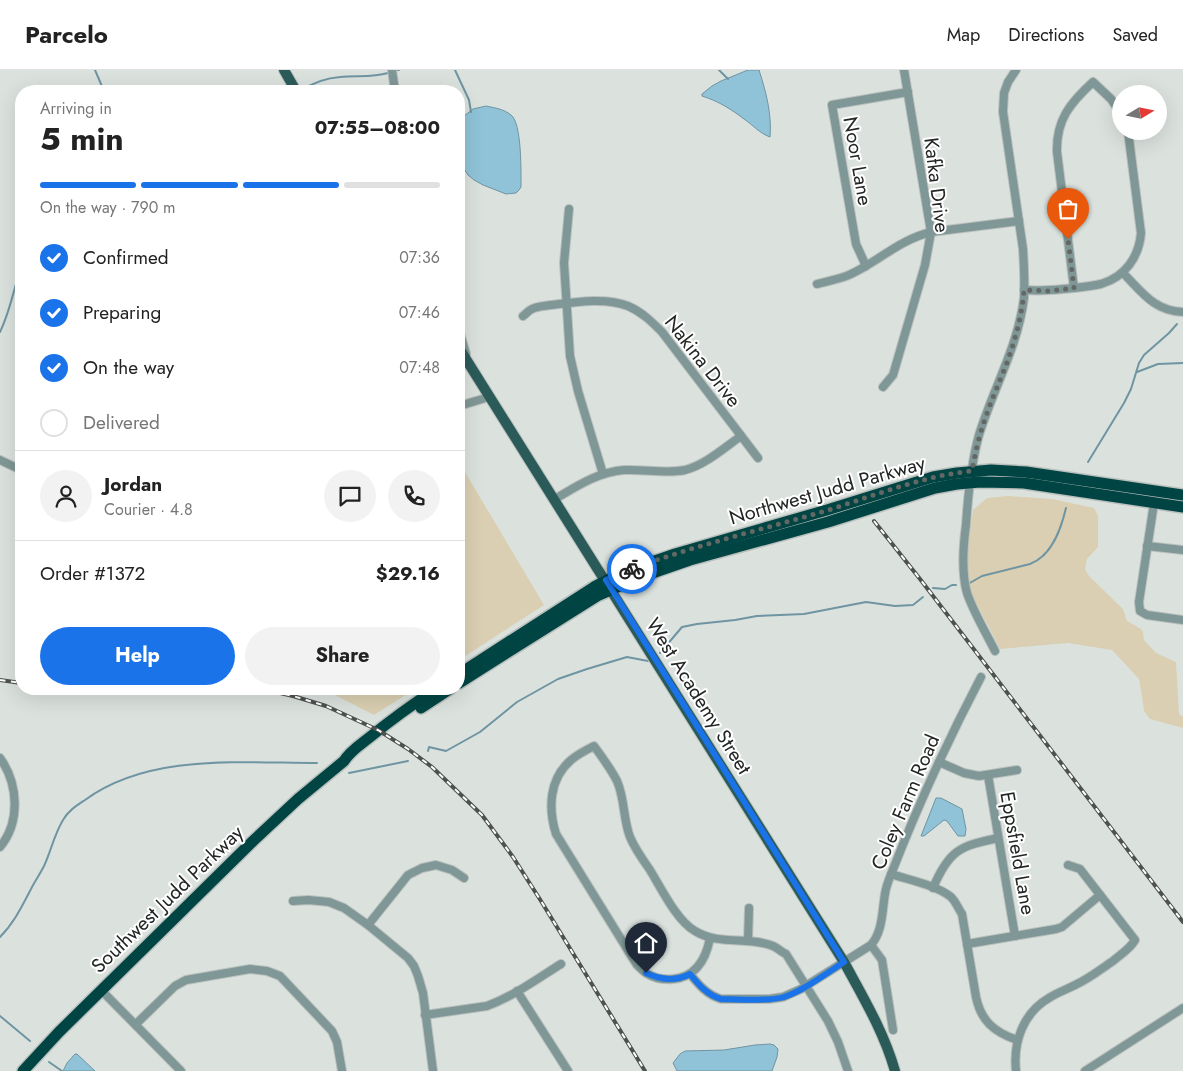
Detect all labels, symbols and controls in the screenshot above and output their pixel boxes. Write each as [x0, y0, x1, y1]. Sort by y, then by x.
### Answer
text: Parcelo [25, 17, 108, 52]
text: Map [947, 22, 980, 48]
text: Directions [1008, 22, 1084, 48]
text: Saved [1112, 22, 1158, 48]
north arrow [1112, 85, 1168, 140]
map controls [1112, 85, 1167, 140]
text: Arriving in [40, 97, 112, 120]
text: 07:55–08:00 [315, 114, 440, 141]
street label: Noor Lane [835, 114, 880, 208]
text: 5 min [40, 116, 124, 162]
street label: Kafka Drive [916, 136, 957, 234]
pin [1047, 188, 1089, 239]
icon: bag [1054, 195, 1082, 223]
text: On the way · 790 m [40, 196, 176, 219]
icon: check [40, 244, 68, 272]
text: Confirmed [83, 244, 169, 271]
text: 07:36 [399, 246, 440, 269]
icon: check [40, 299, 68, 327]
text: Preparing [83, 299, 161, 326]
text: 07:46 [399, 301, 440, 324]
street label: Nakina Drive [657, 309, 748, 413]
icon: check [40, 354, 68, 382]
text: On the way [83, 354, 174, 381]
text: 07:48 [399, 356, 440, 379]
text: Delivered [83, 409, 160, 436]
street label: Northwest Judd Parkway [726, 449, 929, 532]
button: person [40, 470, 92, 522]
button: chat [324, 470, 376, 522]
button: phone [388, 470, 440, 522]
text: Jordan [104, 471, 162, 498]
text: Courier · 4.8 [104, 498, 193, 521]
courier [607, 544, 657, 594]
icon: bike [618, 555, 646, 583]
text: Order #1372 [40, 560, 145, 587]
text: $29.16 [376, 560, 440, 587]
street label: West Academy Street [639, 612, 759, 780]
button: Help [40, 627, 235, 685]
button: Share [245, 627, 440, 685]
street label: Coley Farm Road [864, 730, 947, 874]
street label: Eppsfield Lane [992, 789, 1043, 917]
street label: Southwest Judd Parkway [85, 819, 250, 980]
pin [625, 922, 667, 973]
icon: home [632, 929, 660, 957]

